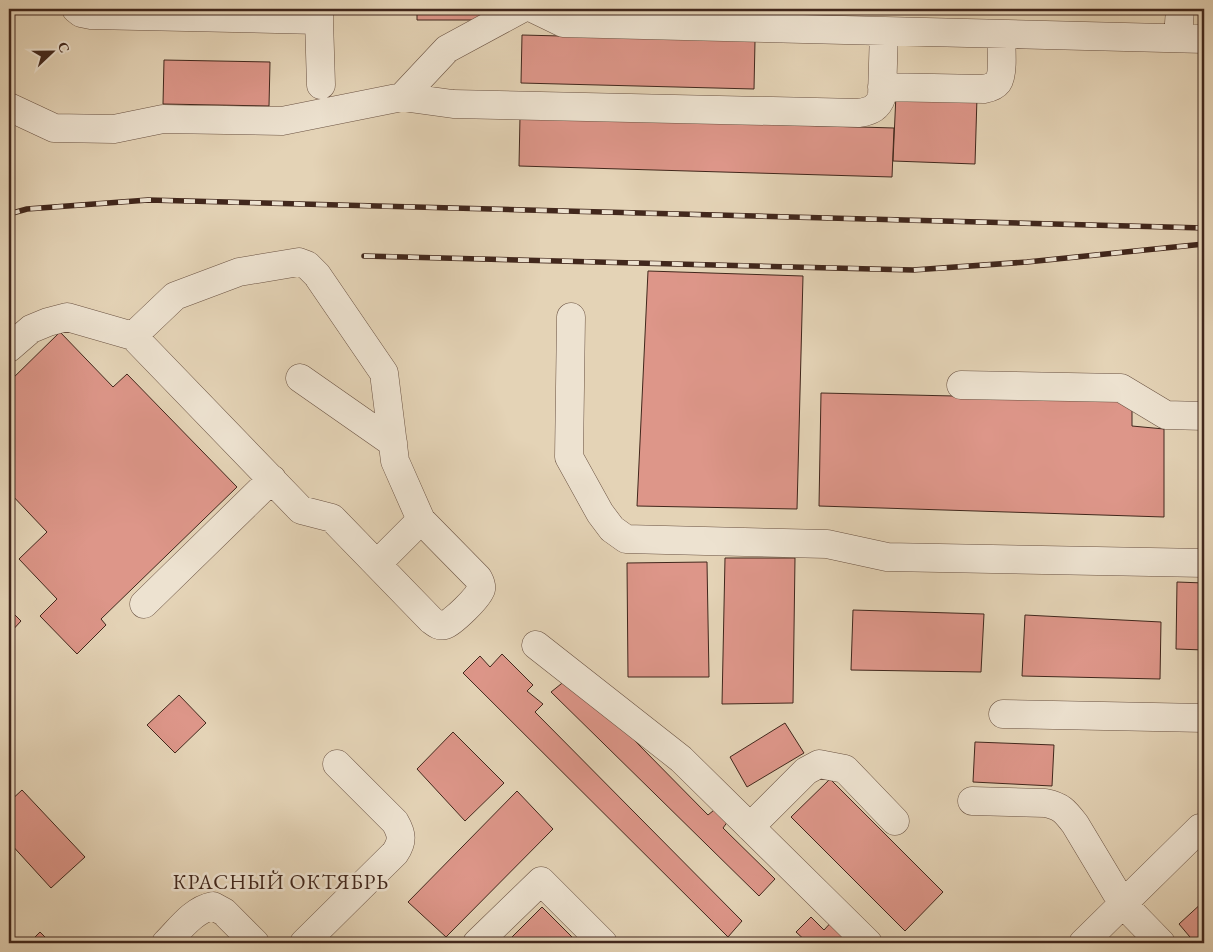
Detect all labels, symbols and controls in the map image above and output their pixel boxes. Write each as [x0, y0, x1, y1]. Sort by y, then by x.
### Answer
north arrow [28, 28, 78, 78]
text: С [54, 39, 74, 55]
district label: КРАСНЫЙ ОКТЯБРЬ [173, 868, 389, 895]

